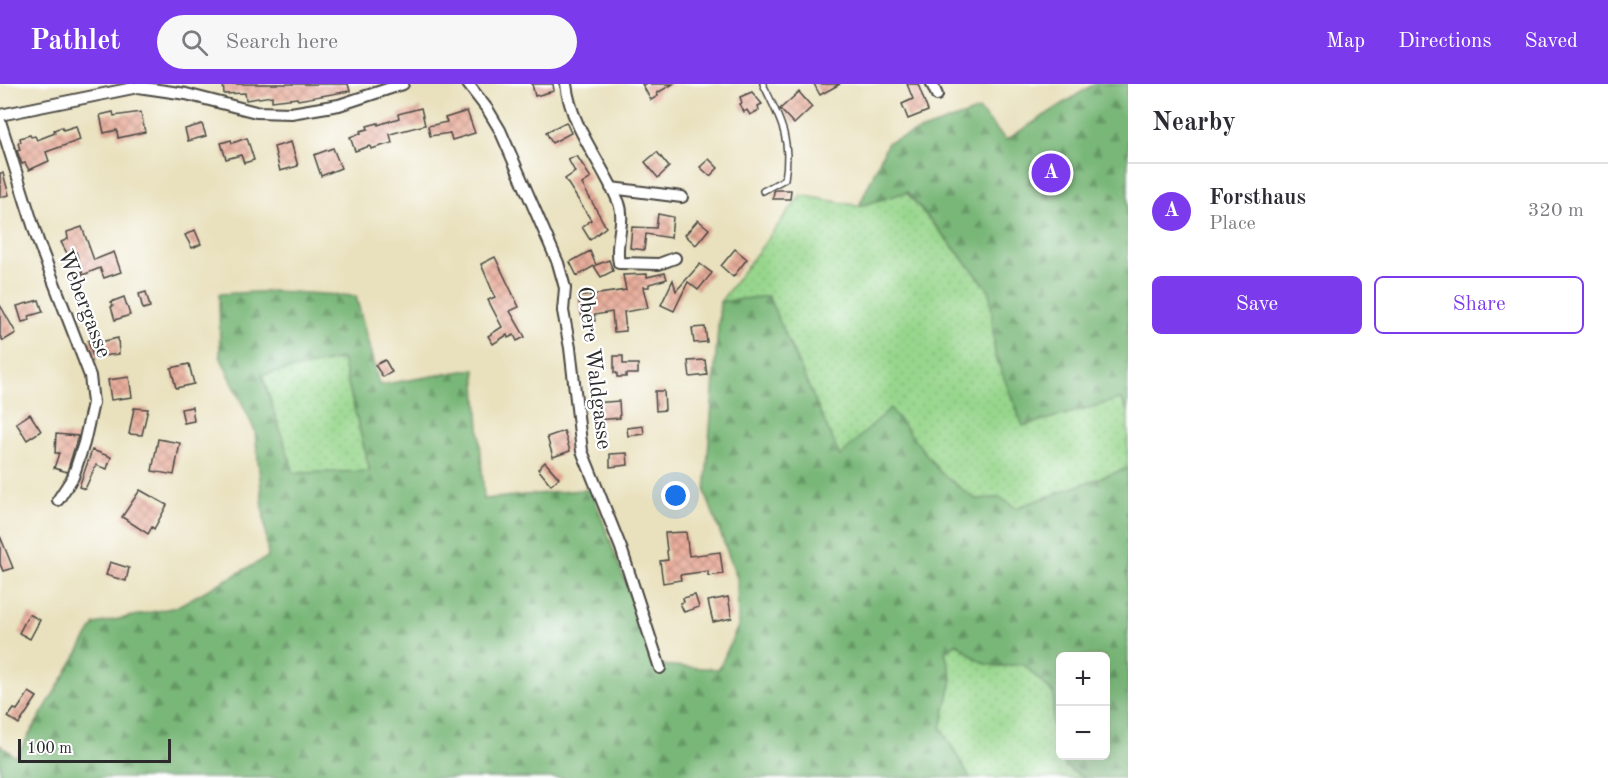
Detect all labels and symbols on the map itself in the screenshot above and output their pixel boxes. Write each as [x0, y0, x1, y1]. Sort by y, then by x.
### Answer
pin: A [1032, 150, 1070, 196]
street label: Webergasse [53, 247, 115, 361]
street label: Obere Waldgasse [573, 285, 615, 451]
your location [661, 481, 690, 510]
scale bar [18, 736, 171, 764]

